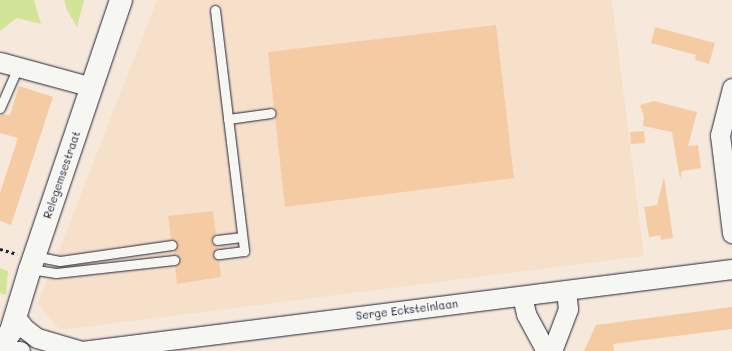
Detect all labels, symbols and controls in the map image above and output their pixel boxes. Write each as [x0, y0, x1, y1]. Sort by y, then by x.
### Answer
street label: Relegemsestraat [41, 129, 83, 221]
street label: Serge Ecksteinlaan [355, 297, 459, 323]

